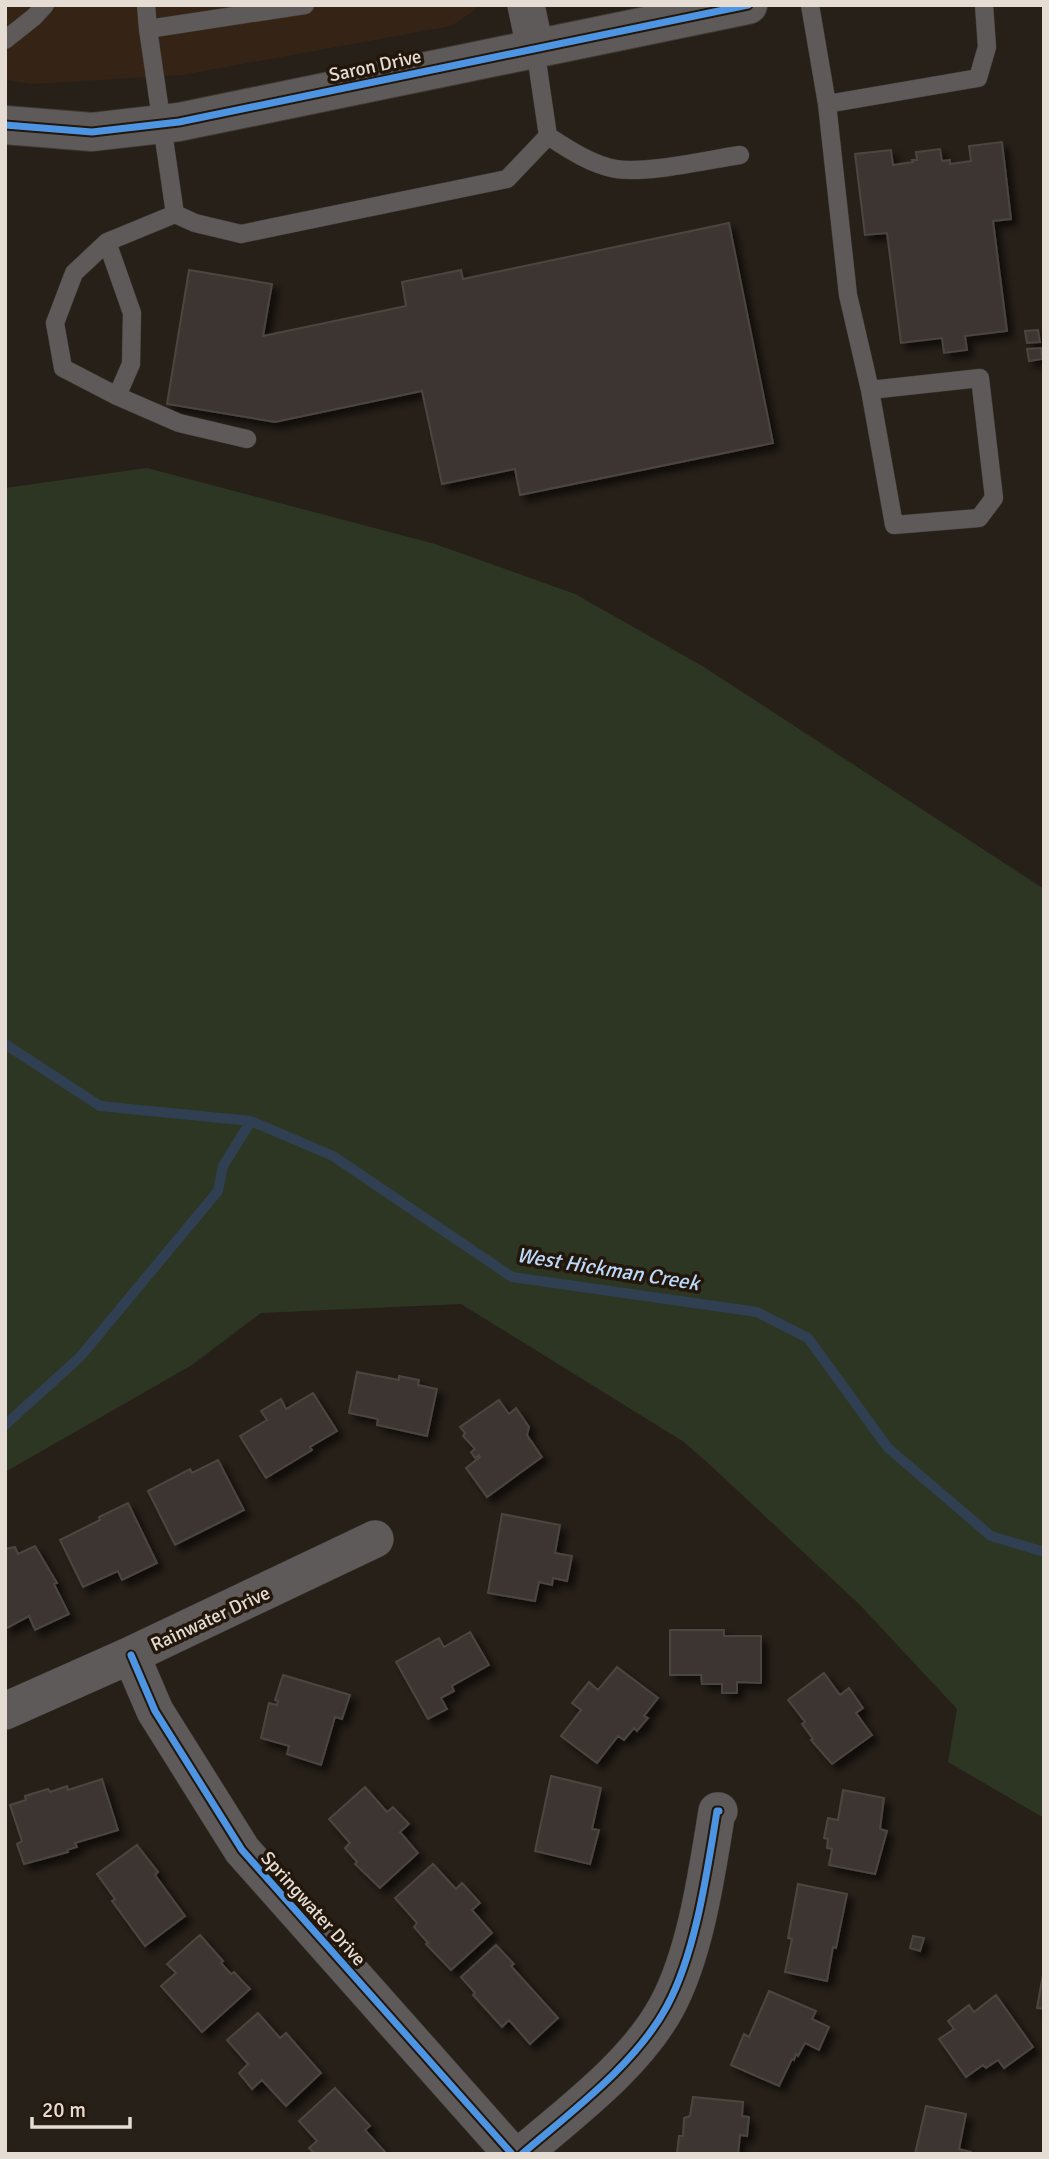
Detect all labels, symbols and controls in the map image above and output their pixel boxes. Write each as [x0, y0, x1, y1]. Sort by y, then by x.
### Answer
street label: Saron Drive [327, 44, 424, 87]
water label: West Hickman Creek [515, 1242, 703, 1297]
street label: Rainwater Drive [147, 1581, 274, 1657]
street label: Springwater Drive [255, 1846, 371, 1971]
scale bar [32, 2086, 130, 2130]
text: 20 m [42, 2097, 86, 2123]

